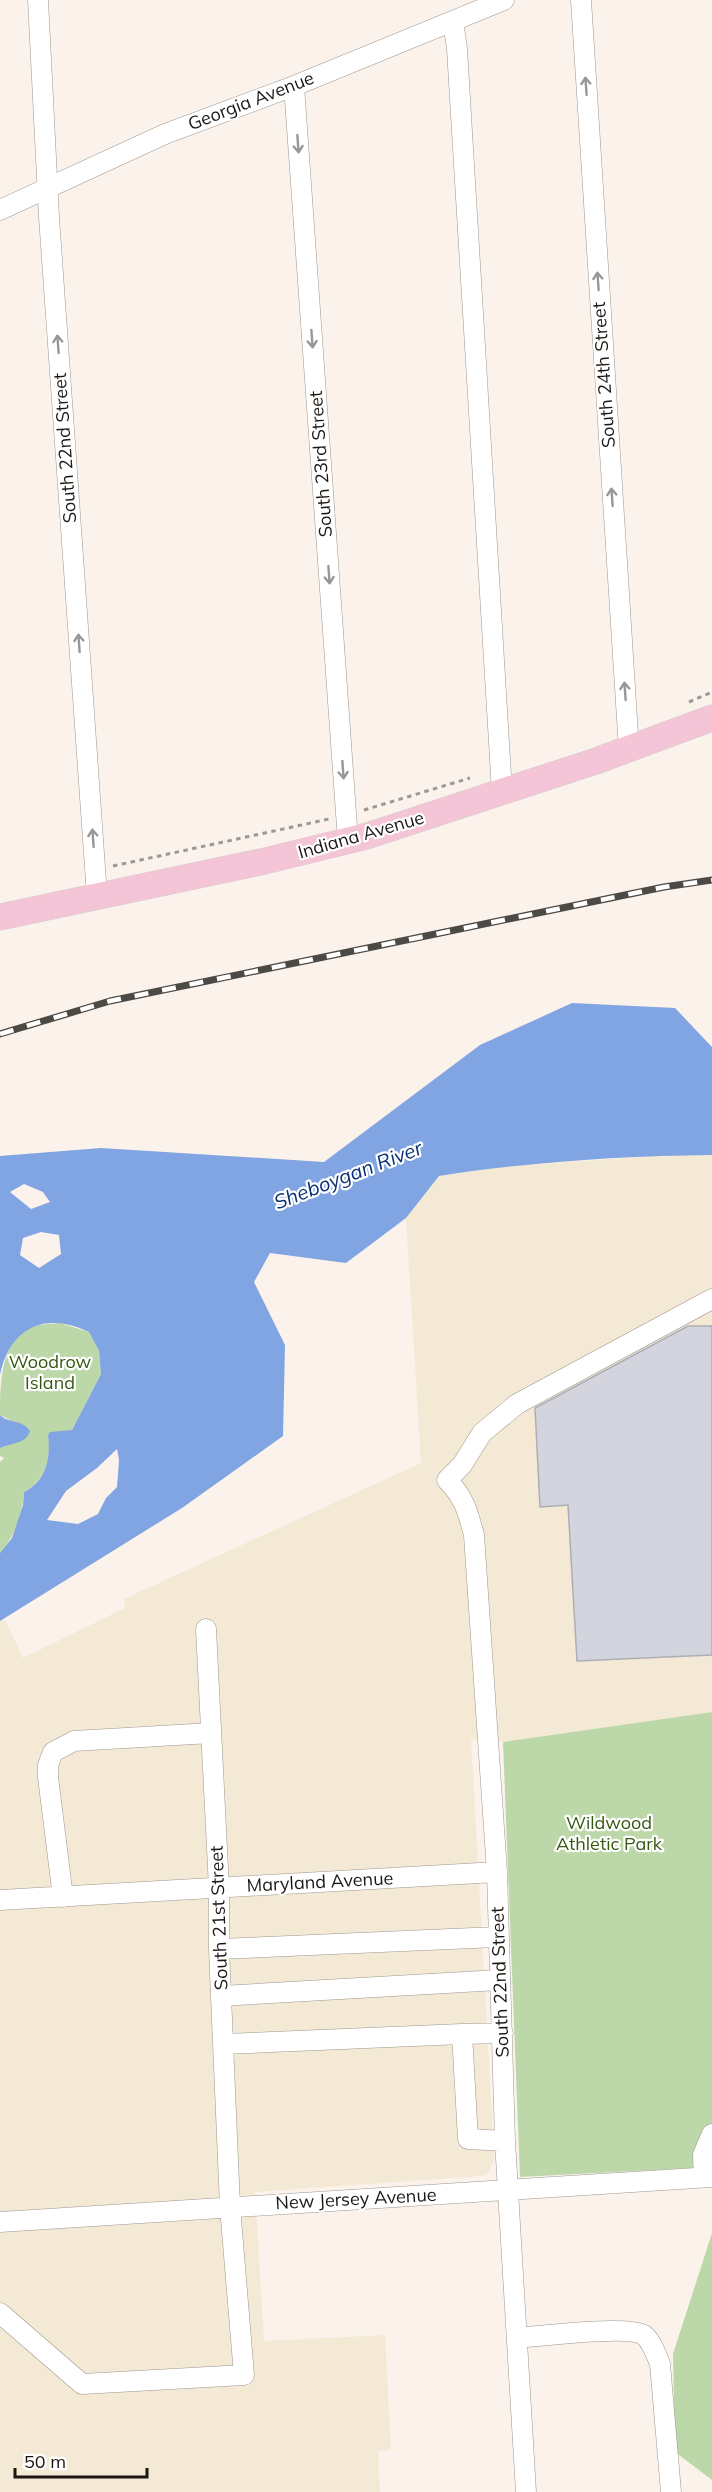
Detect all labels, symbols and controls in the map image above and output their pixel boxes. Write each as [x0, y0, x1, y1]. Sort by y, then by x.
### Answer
street label: Georgia Avenue [185, 66, 317, 135]
one-way arrow [581, 77, 592, 97]
one-way arrow [293, 134, 304, 154]
one-way arrow [593, 272, 604, 292]
street label: South 24th Street [587, 301, 620, 449]
one-way arrow [307, 328, 318, 348]
one-way arrow [52, 335, 63, 355]
street label: South 22nd Street [48, 372, 81, 524]
street label: South 23rd Street [304, 390, 337, 538]
one-way arrow [606, 487, 617, 507]
one-way arrow [324, 565, 335, 585]
one-way arrow [73, 634, 84, 654]
one-way arrow [619, 682, 630, 702]
one-way arrow [338, 759, 349, 779]
street label: Indiana Avenue [295, 806, 426, 863]
one-way arrow [87, 828, 98, 848]
water label: Sheboygan River [270, 1134, 426, 1214]
park label: Woodrow Island [9, 1350, 92, 1394]
park label: Wildwood Athletic Park [556, 1811, 663, 1855]
street label: South 21st Street [204, 1845, 233, 1991]
street label: Maryland Avenue [246, 1866, 394, 1897]
street label: South 22nd Street [485, 1906, 514, 2058]
street label: New Jersey Avenue [275, 2183, 437, 2214]
scale bar [15, 2441, 147, 2479]
text: 50 m [24, 2450, 66, 2473]

